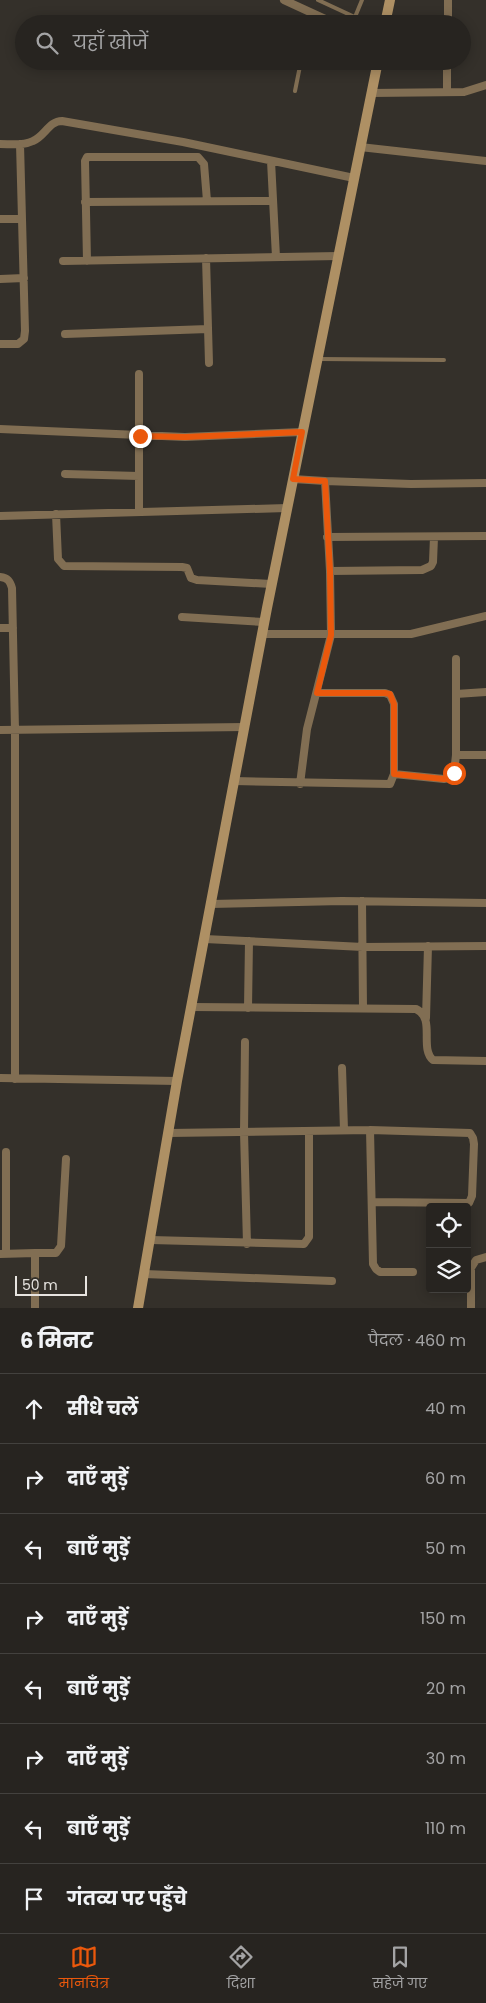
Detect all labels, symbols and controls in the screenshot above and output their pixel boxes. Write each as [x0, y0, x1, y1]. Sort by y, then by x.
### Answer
search box [15, 15, 471, 70]
icon: search [33, 29, 61, 57]
text: यहाँ खोजें [73, 29, 148, 56]
route end [129, 425, 152, 448]
route start [443, 762, 466, 785]
map controls [426, 1203, 471, 1293]
button: locate [426, 1203, 471, 1248]
button: layers [426, 1248, 471, 1293]
scale bar [15, 1273, 88, 1296]
text: 50 m [22, 1275, 58, 1295]
text: 6 मिनट [20, 1326, 93, 1355]
text: पैदल · 460 m [368, 1329, 466, 1352]
icon: ahead [20, 1395, 48, 1423]
text: सीधे चलें [67, 1395, 138, 1422]
text: 40 m [425, 1397, 466, 1420]
icon: right [20, 1465, 48, 1493]
text: दाएँ मुड़ें [67, 1465, 128, 1492]
text: 60 m [425, 1467, 466, 1490]
icon: left [20, 1535, 48, 1563]
text: बाएँ मुड़ें [67, 1535, 129, 1562]
text: 50 m [425, 1537, 466, 1560]
icon: right [20, 1605, 48, 1633]
text: दाएँ मुड़ें [67, 1605, 128, 1632]
text: 150 m [420, 1607, 466, 1630]
icon: left [20, 1675, 48, 1703]
text: बाएँ मुड़ें [67, 1675, 129, 1702]
text: 20 m [426, 1677, 466, 1700]
icon: right [20, 1745, 48, 1773]
text: दाएँ मुड़ें [67, 1745, 128, 1772]
text: 30 m [426, 1747, 466, 1770]
icon: left [20, 1815, 48, 1843]
text: बाएँ मुड़ें [67, 1815, 129, 1842]
text: 110 m [425, 1817, 466, 1840]
icon: arrive [20, 1885, 48, 1913]
text: गंतव्य पर पहुँचे [67, 1885, 187, 1912]
tab: मानचित्र [59, 1943, 109, 1994]
tab: दिशा [227, 1943, 255, 1994]
tab: सहेजे गए [372, 1943, 427, 1994]

